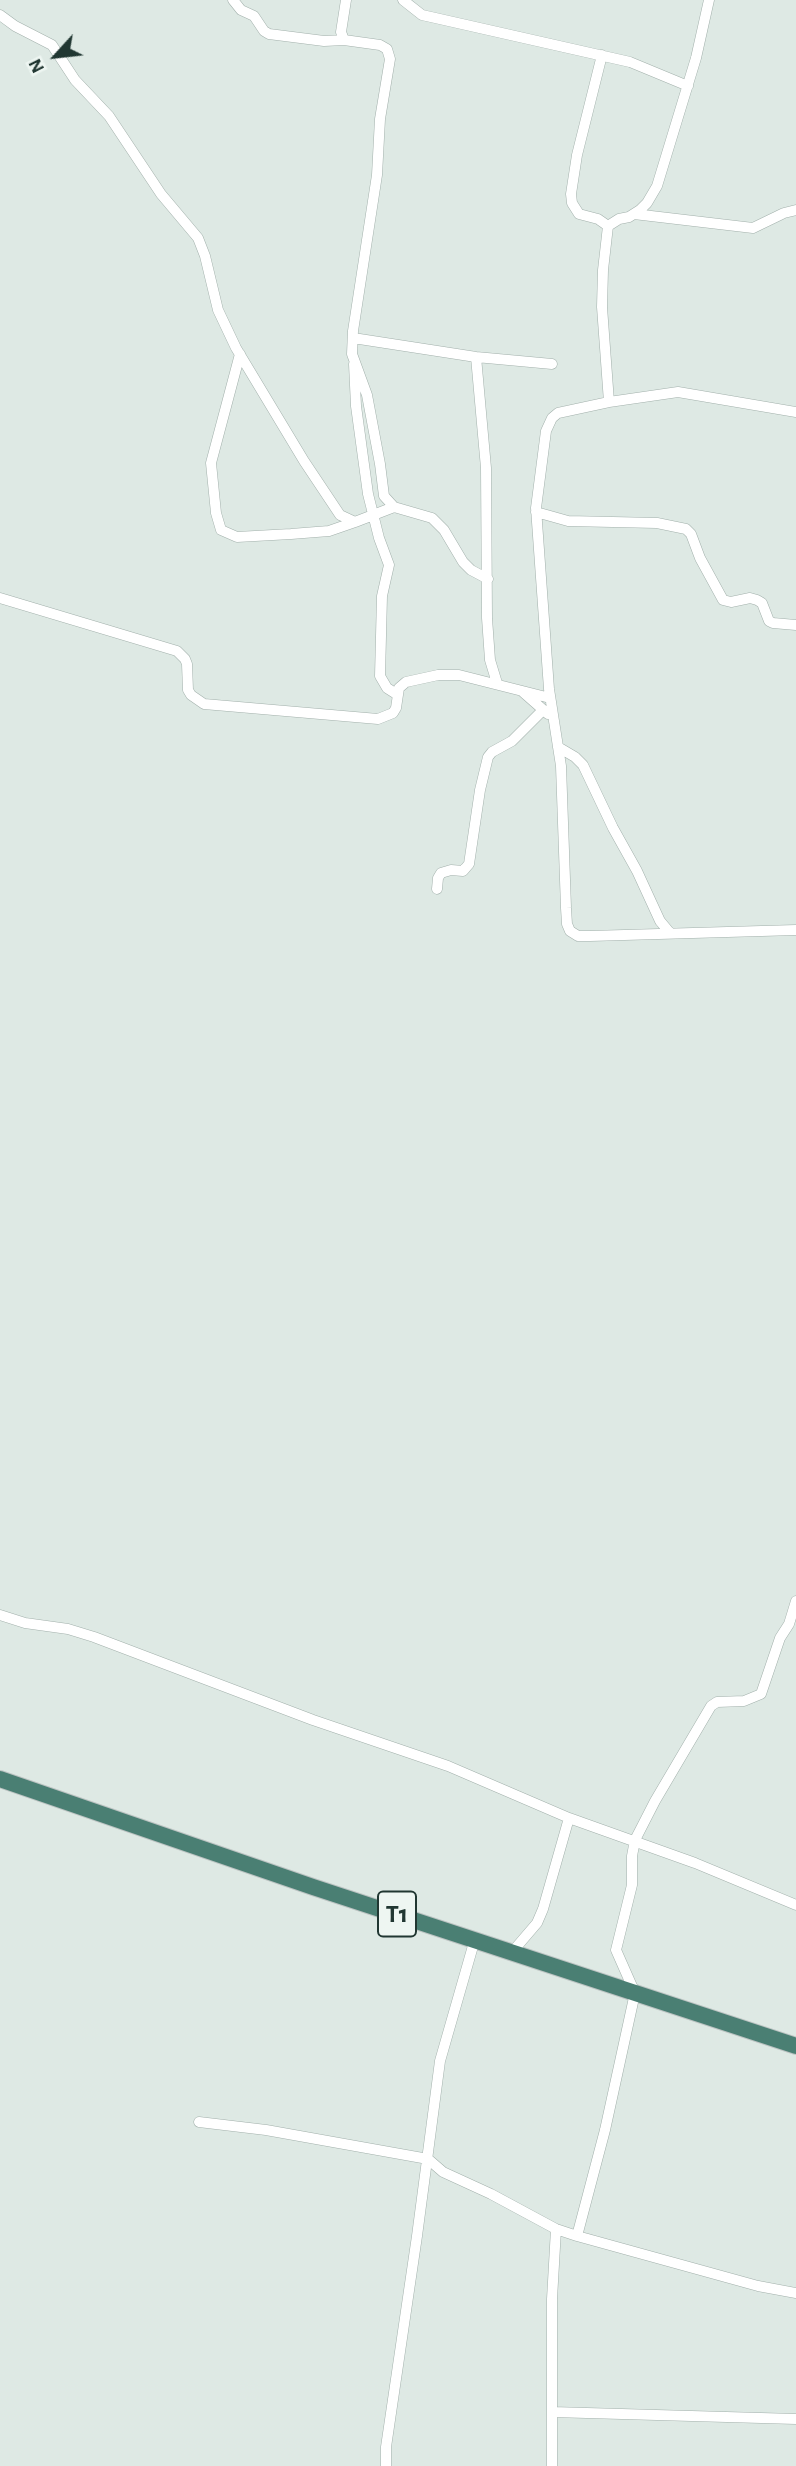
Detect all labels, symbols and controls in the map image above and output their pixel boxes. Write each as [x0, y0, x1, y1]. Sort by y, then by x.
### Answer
north arrow [21, 21, 91, 91]
text: N [25, 56, 48, 76]
road number: T1 [378, 1892, 416, 1937]

